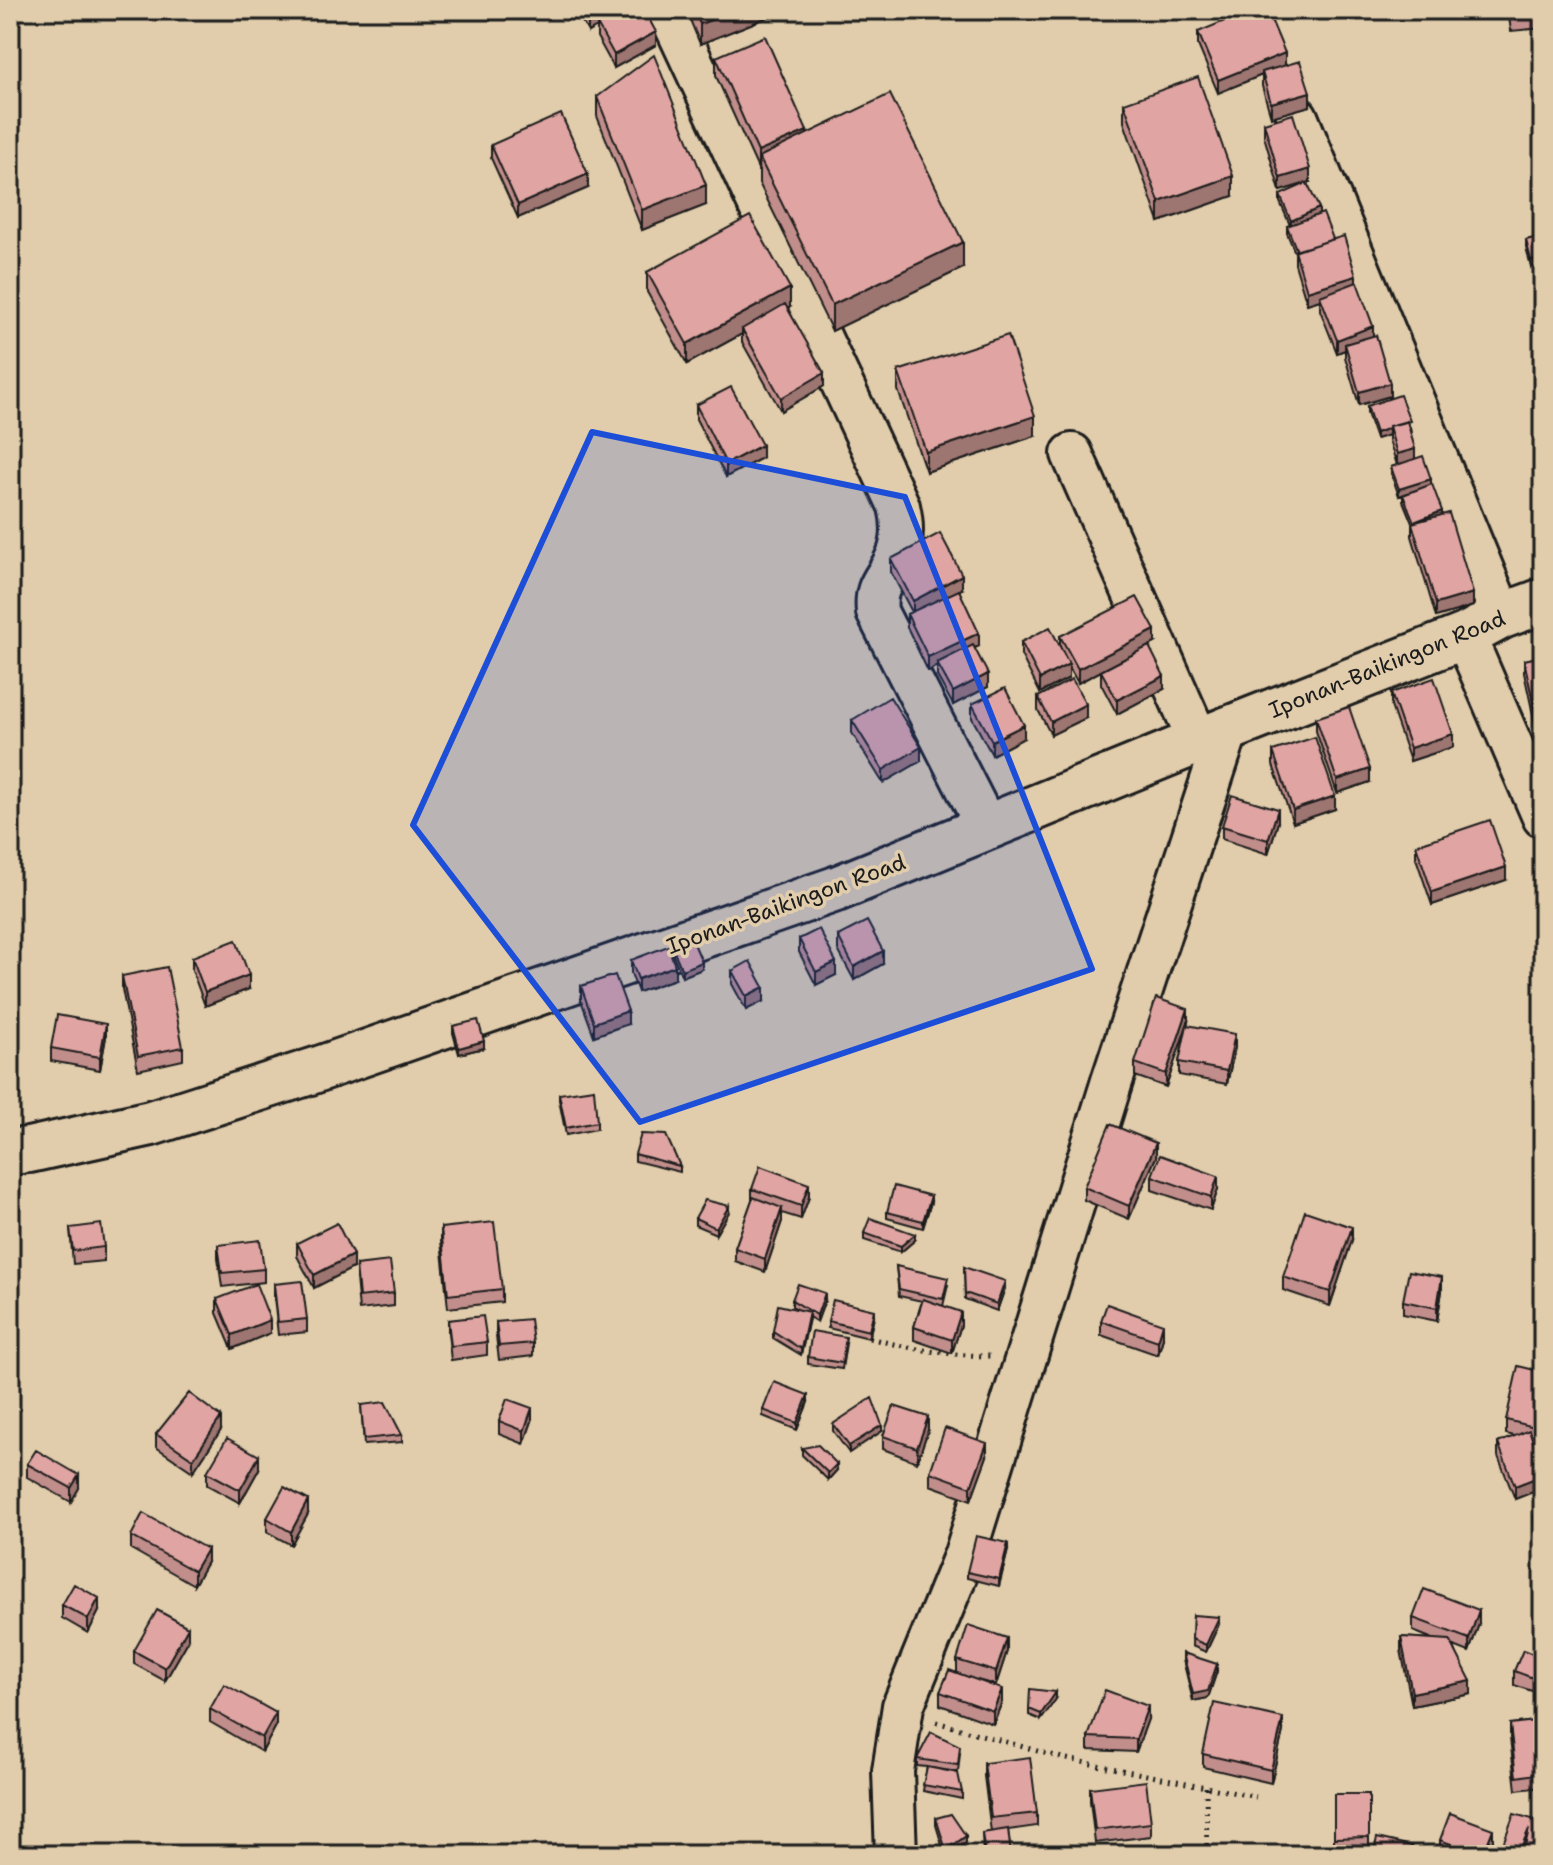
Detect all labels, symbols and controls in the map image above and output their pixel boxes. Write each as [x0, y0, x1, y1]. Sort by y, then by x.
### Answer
street label: Iponan-Baikingon Road [1264, 603, 1510, 725]
street label: Iponan-Baikingon Road [662, 847, 910, 961]

